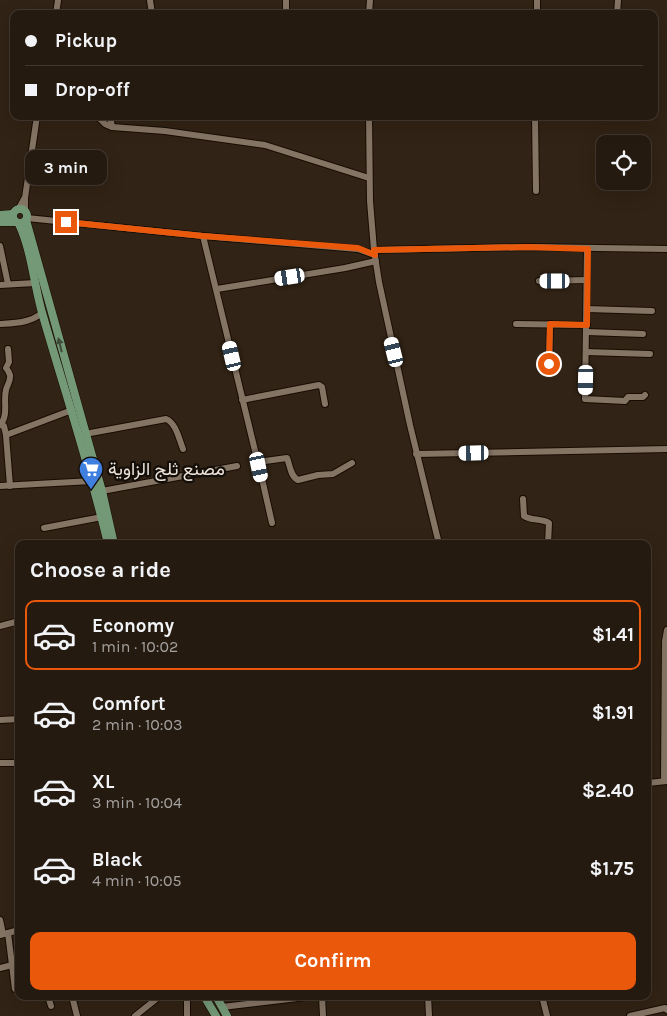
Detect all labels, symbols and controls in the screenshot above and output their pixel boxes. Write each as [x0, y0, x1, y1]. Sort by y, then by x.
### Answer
text: Pickup [55, 30, 117, 52]
text: Drop-off [55, 79, 130, 101]
map controls [596, 135, 651, 190]
button: locate [596, 135, 651, 190]
callout: 3 min [25, 150, 107, 184]
text: 3 min [44, 158, 88, 177]
route end [55, 211, 77, 233]
car [274, 267, 305, 287]
car [540, 274, 570, 289]
car [383, 336, 404, 368]
one-way arrow [56, 337, 64, 352]
car [221, 340, 242, 372]
route start [538, 353, 560, 375]
car [578, 365, 593, 395]
car [458, 445, 489, 461]
car [248, 451, 269, 483]
supermarket icon: مصنع ثلج الزاوية [78, 456, 104, 490]
place label: مصنع ثلج الزاوية [108, 458, 225, 481]
text: Choose a ride [30, 557, 171, 583]
icon: car [32, 613, 77, 658]
text: Economy [92, 615, 174, 637]
text: $1.41 [592, 624, 634, 646]
text: 1 min · 10:02 [92, 637, 178, 656]
icon: car [32, 691, 77, 736]
text: Comfort [92, 693, 166, 715]
text: $1.91 [592, 702, 634, 724]
text: 2 min · 10:03 [92, 715, 182, 734]
icon: car [32, 769, 77, 814]
text: XL [92, 771, 114, 793]
text: $2.40 [582, 780, 634, 802]
text: 3 min · 10:04 [92, 793, 182, 812]
icon: car [32, 847, 77, 892]
text: Black [92, 849, 143, 871]
text: $1.75 [590, 858, 634, 880]
text: 4 min · 10:05 [92, 871, 182, 890]
button: Confirm [30, 932, 636, 990]

